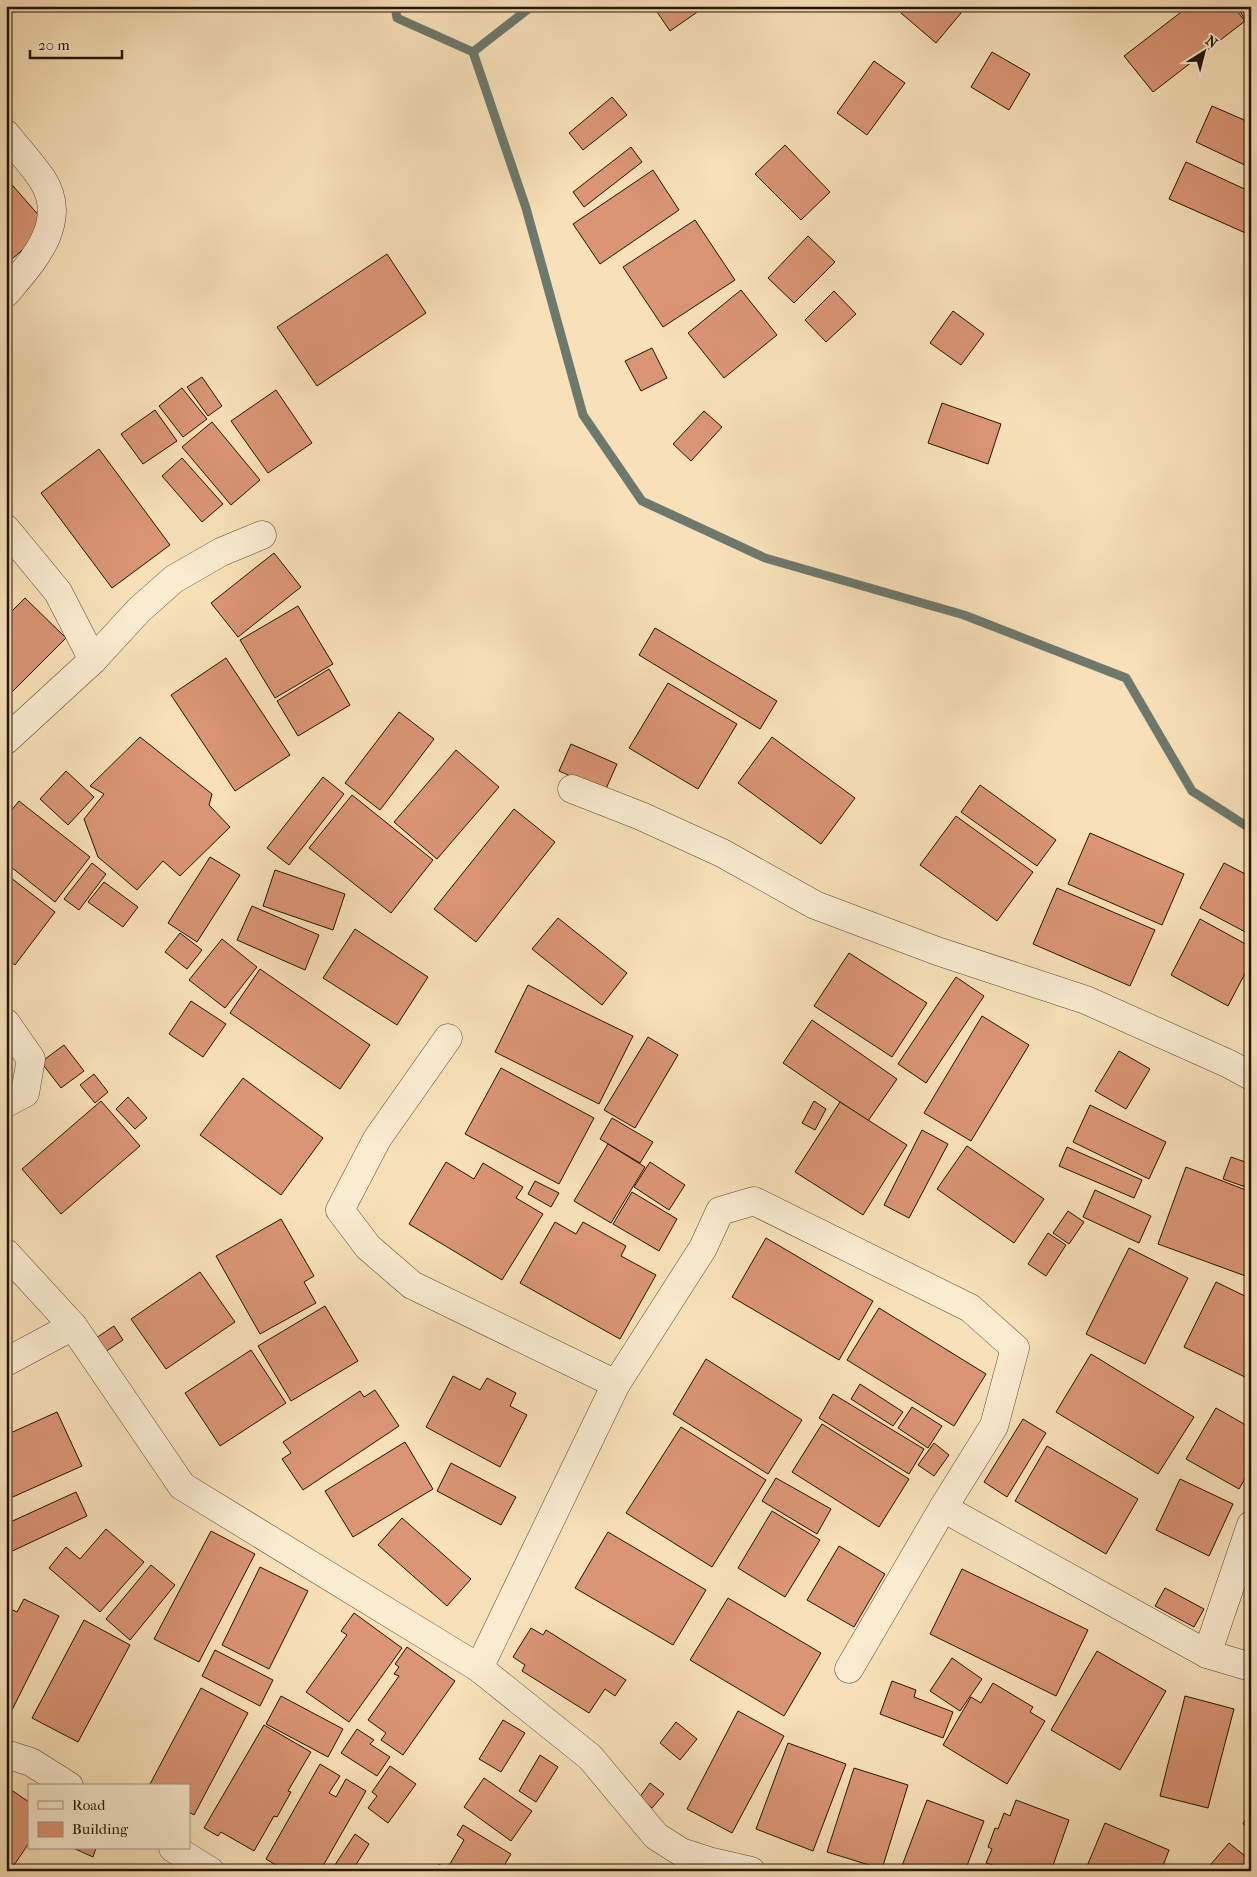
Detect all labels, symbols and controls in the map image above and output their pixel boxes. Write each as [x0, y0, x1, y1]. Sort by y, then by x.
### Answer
scale bar [30, 28, 122, 60]
north arrow [1180, 28, 1230, 78]
text: N [1202, 32, 1221, 52]
text: 20 m [38, 36, 70, 54]
legend [28, 1784, 190, 1850]
text: Road [72, 1796, 106, 1814]
text: Building [72, 1820, 129, 1838]

